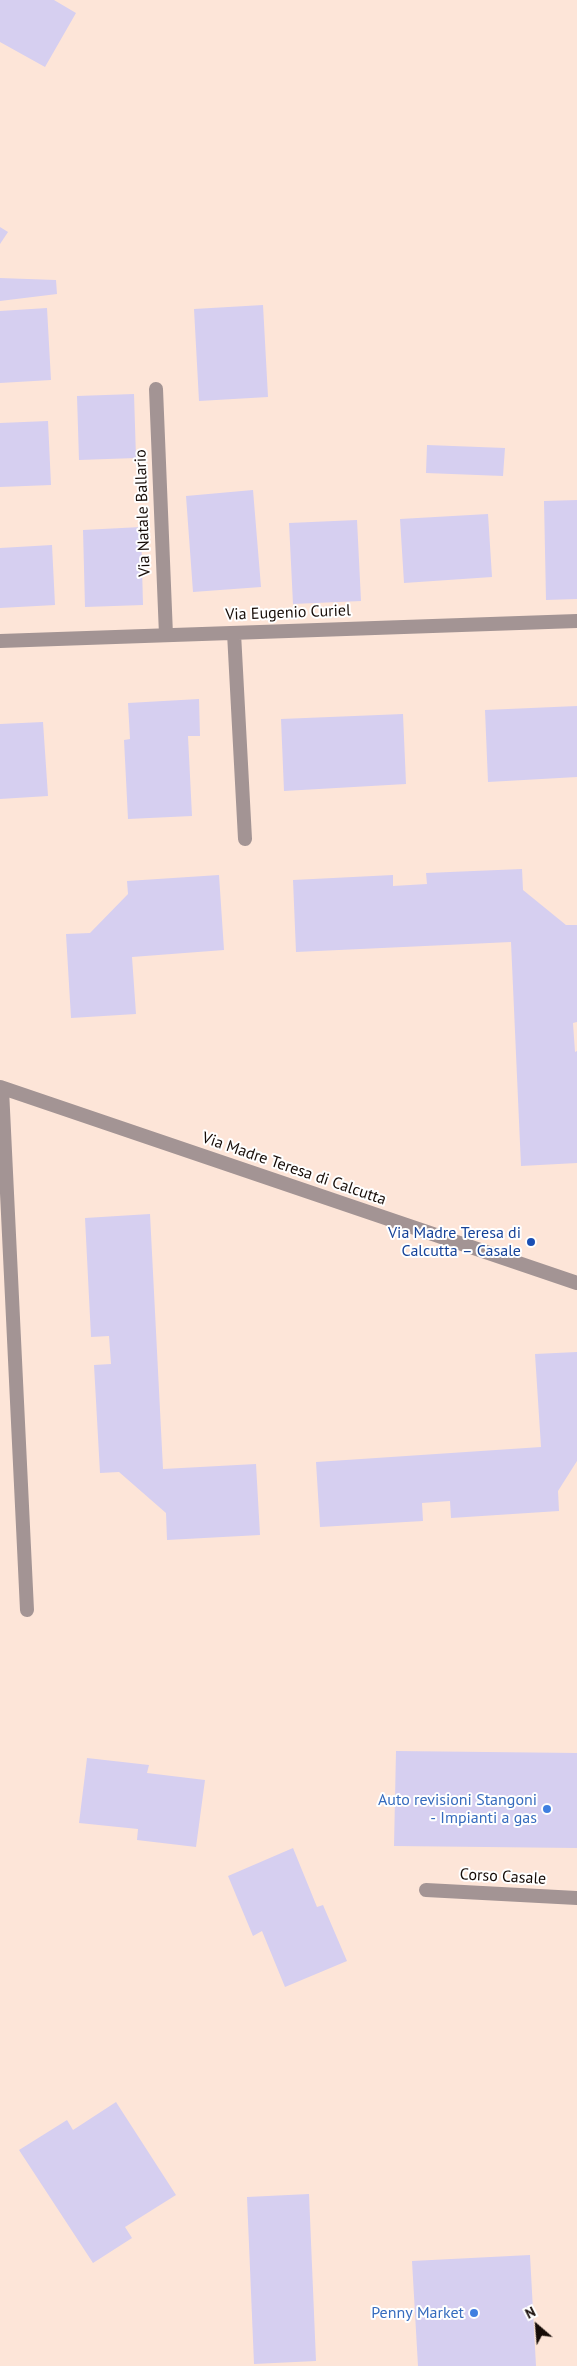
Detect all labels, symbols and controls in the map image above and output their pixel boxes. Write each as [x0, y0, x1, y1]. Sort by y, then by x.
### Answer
street label: Via Natale Ballario [131, 449, 155, 577]
street label: Via Eugenio Curiel [225, 601, 351, 625]
street label: Via Madre Teresa di Calcutta [199, 1128, 389, 1210]
place label: Via Madre Teresa di Calcutta – Casale [388, 1223, 521, 1261]
marker: Via Madre Teresa di Calcutta – Casale [525, 1236, 537, 1248]
place label: Auto revisioni Stangoni - Impianti a gas [378, 1790, 537, 1828]
marker: Auto revisioni Stangoni - Impianti a gas [541, 1803, 553, 1815]
street label: Corso Casale [459, 1865, 547, 1889]
north arrow [512, 2301, 562, 2351]
place label: Penny Market [371, 2303, 464, 2323]
text: N [522, 2303, 538, 2323]
marker: Penny Market [468, 2307, 480, 2319]

